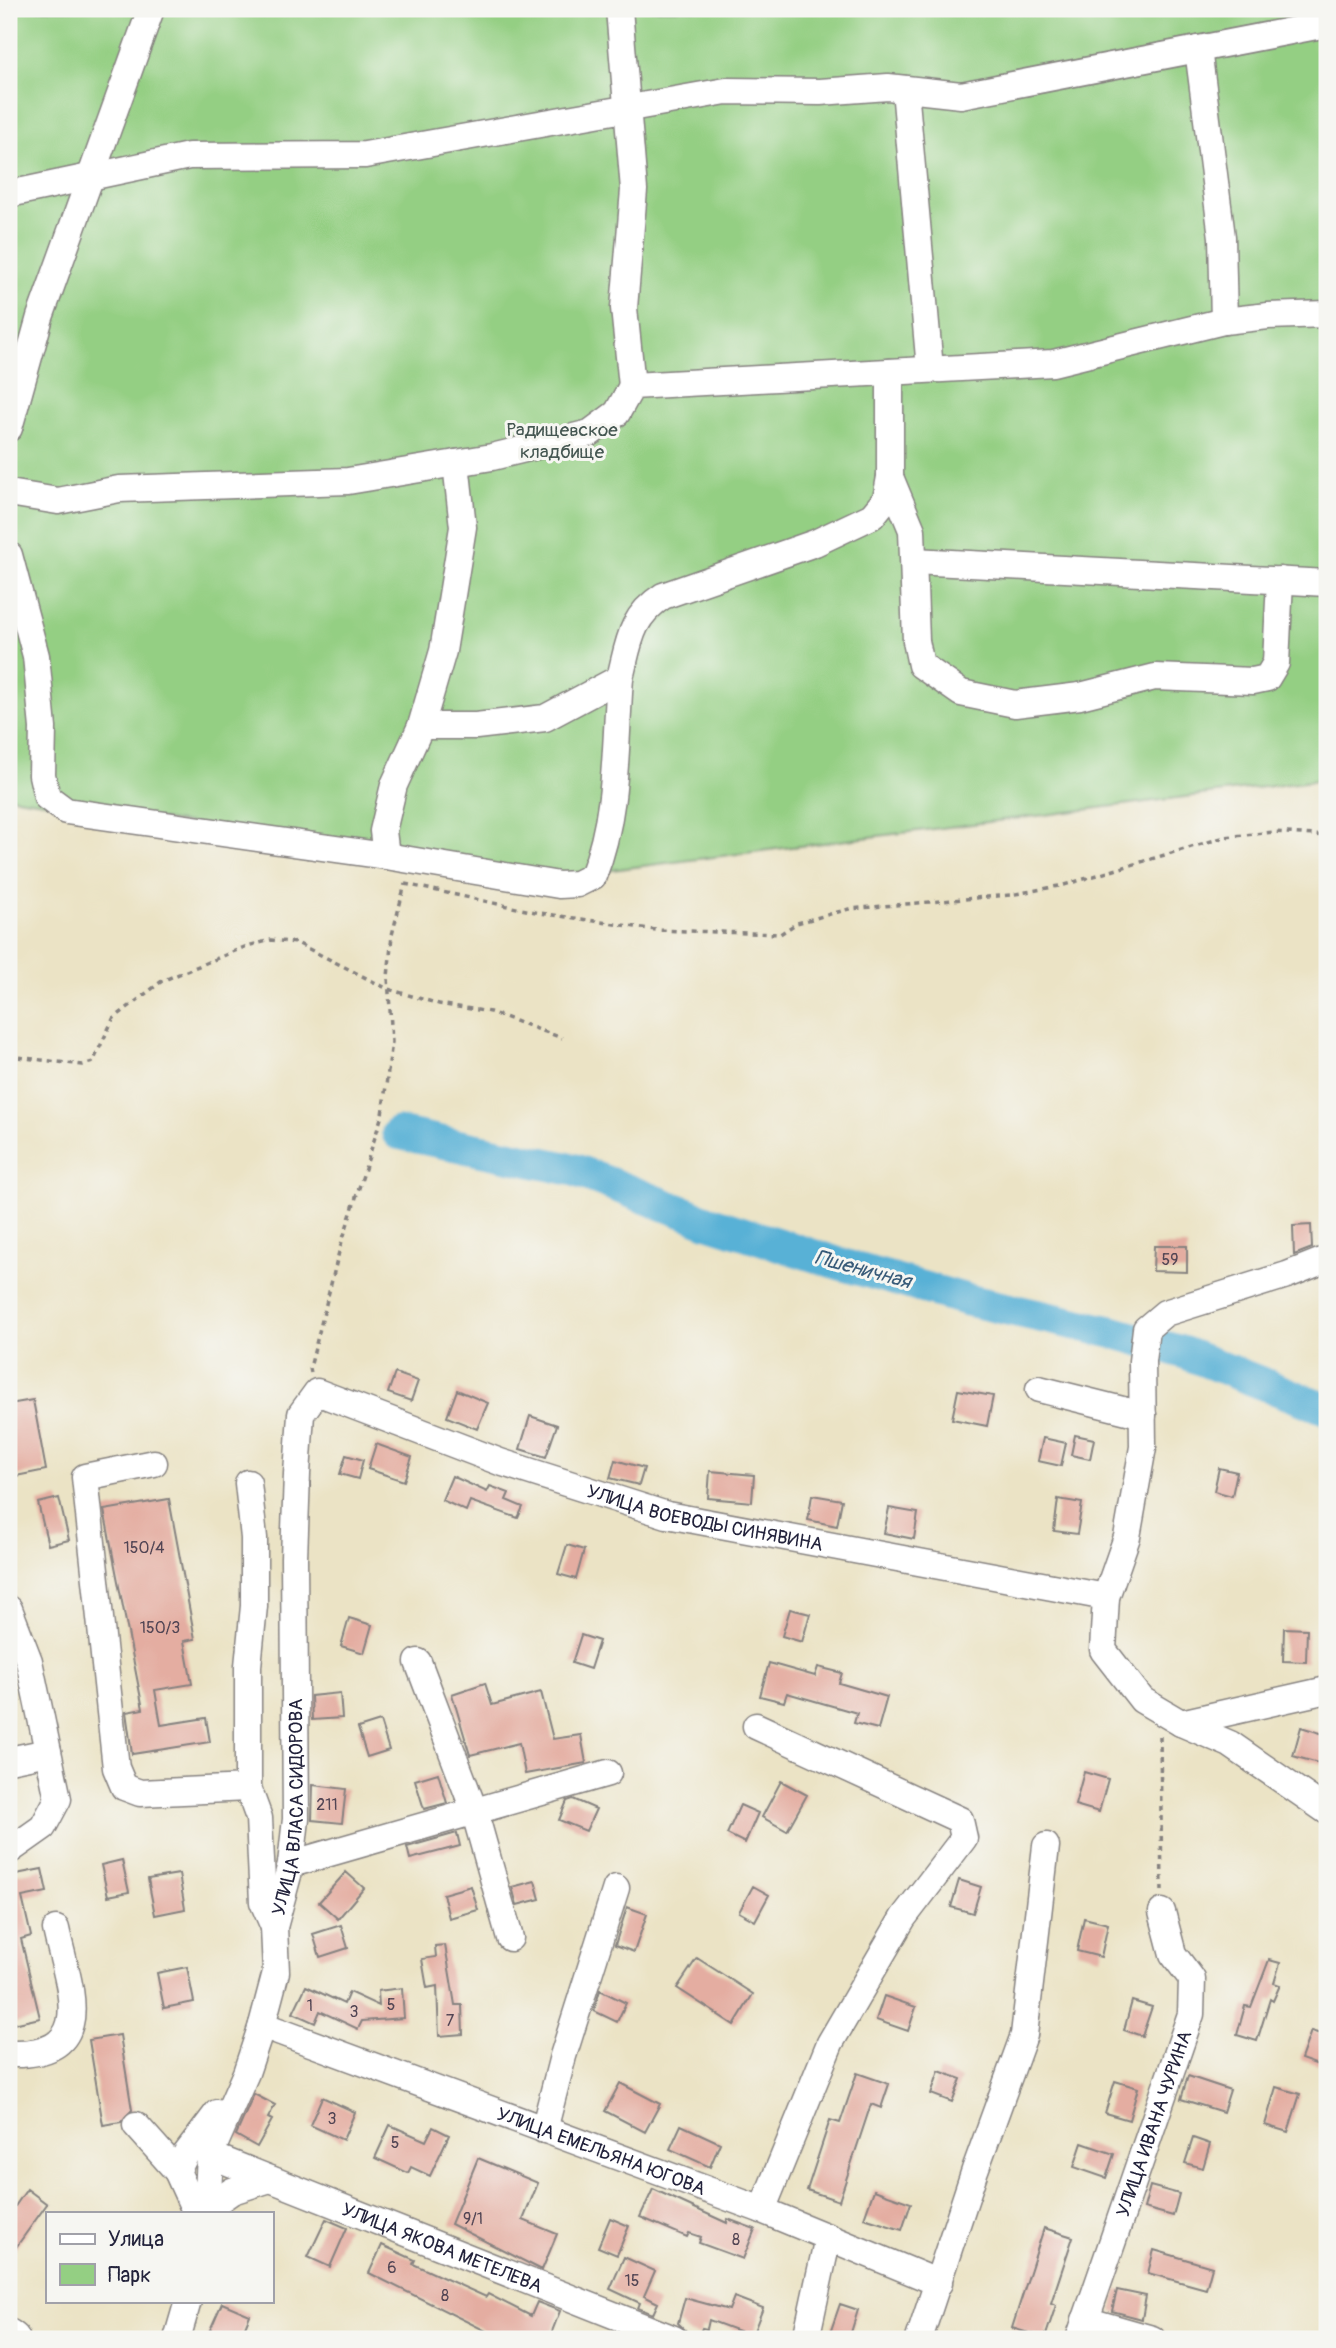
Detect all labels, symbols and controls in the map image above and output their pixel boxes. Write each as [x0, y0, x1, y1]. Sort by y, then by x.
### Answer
park label: Радищевское кладбище [506, 418, 618, 464]
water label: Пшеничная [812, 1244, 916, 1296]
house number: 59 [1162, 1250, 1178, 1270]
street label: УЛИЦА ВОЕВОДЫ СИНЯВИНА [584, 1479, 825, 1557]
house number: 150/4 [124, 1538, 164, 1558]
house number: 150/3 [140, 1618, 180, 1638]
street label: УЛИЦА ВЛАСА СИДОРОВА [267, 1698, 309, 1918]
house number: 211 [316, 1795, 338, 1815]
house number: 5 [387, 1995, 395, 2015]
house number: 1 [307, 1996, 313, 2016]
house number: 3 [350, 2002, 359, 2022]
house number: 7 [446, 2011, 455, 2031]
street label: УЛИЦА ИВАНА ЧУРИНА [1111, 2028, 1197, 2220]
street label: УЛИЦА ЕМЕЛЬЯНА ЮГОВА [494, 2102, 709, 2201]
house number: 3 [328, 2109, 337, 2129]
house number: 5 [391, 2133, 399, 2153]
street label: УЛИЦА ЯКОВА МЕТЕЛЕВА [338, 2198, 546, 2299]
house number: 9/1 [463, 2209, 483, 2229]
legend [46, 2212, 273, 2302]
text: Улица [108, 2226, 164, 2253]
house number: 8 [732, 2230, 740, 2250]
house number: 6 [387, 2258, 397, 2278]
text: Парк [108, 2262, 151, 2289]
house number: 15 [625, 2271, 639, 2291]
house number: 8 [441, 2286, 449, 2306]

